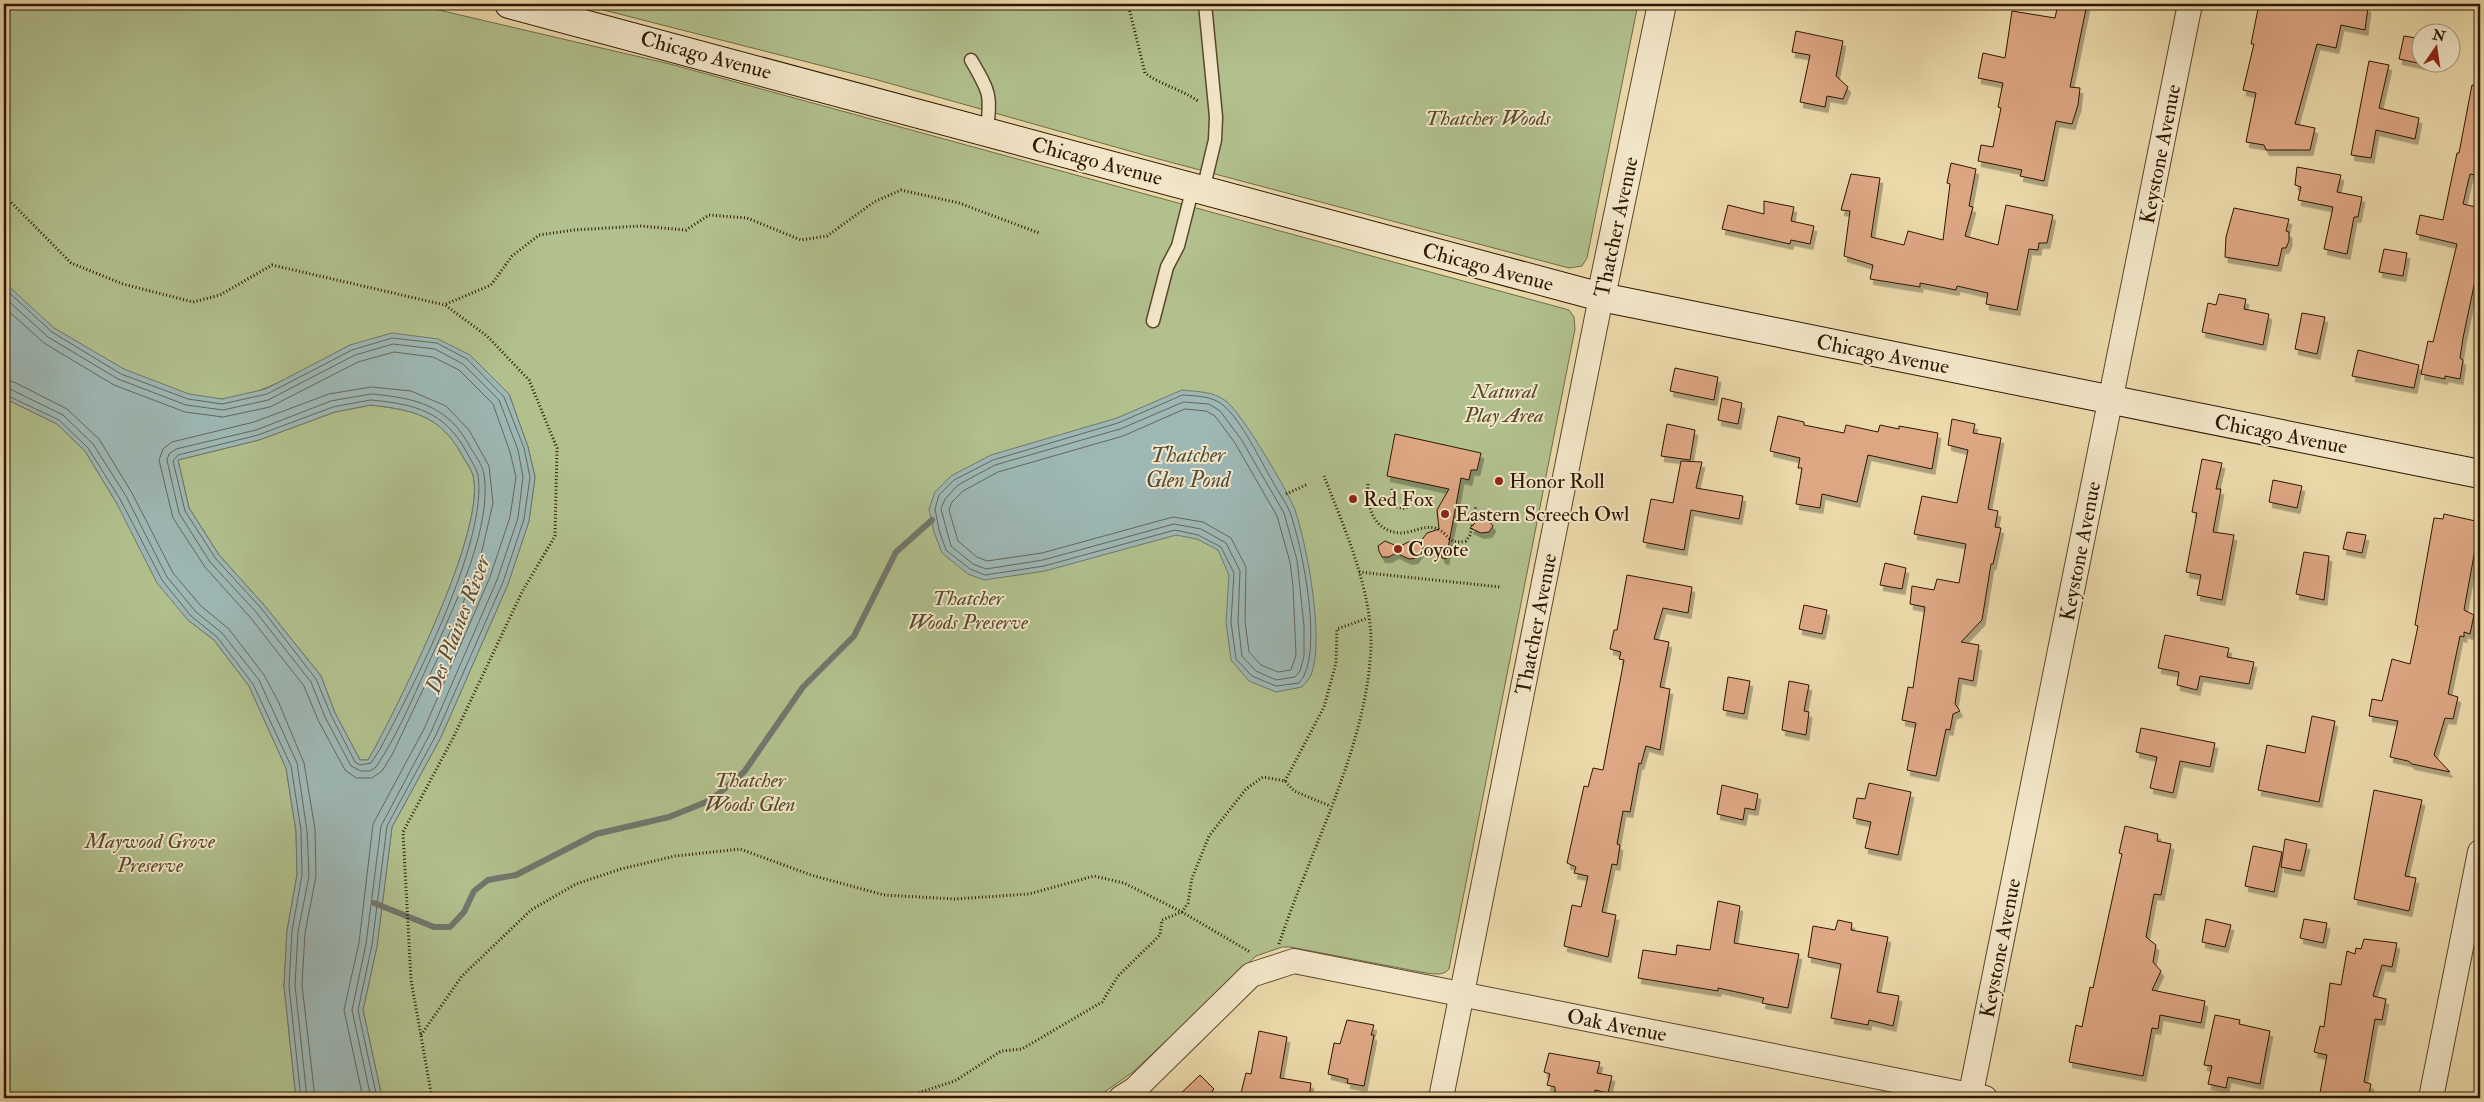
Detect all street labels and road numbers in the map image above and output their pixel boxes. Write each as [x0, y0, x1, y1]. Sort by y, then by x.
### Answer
street label: Chicago Avenue [637, 25, 775, 86]
street label: Keystone Avenue [2134, 82, 2187, 226]
street label: Chicago Avenue [1028, 131, 1166, 192]
street label: Thatcher Avenue [1588, 154, 1645, 300]
street label: Chicago Avenue [1419, 237, 1557, 298]
street label: Chicago Avenue [1814, 328, 1952, 381]
street label: Chicago Avenue [2212, 408, 2350, 461]
street label: Keystone Avenue [2054, 479, 2107, 623]
street label: Thatcher Avenue [1510, 551, 1563, 697]
street label: Keystone Avenue [1974, 876, 2027, 1020]
street label: Oak Avenue [1565, 1003, 1669, 1048]

